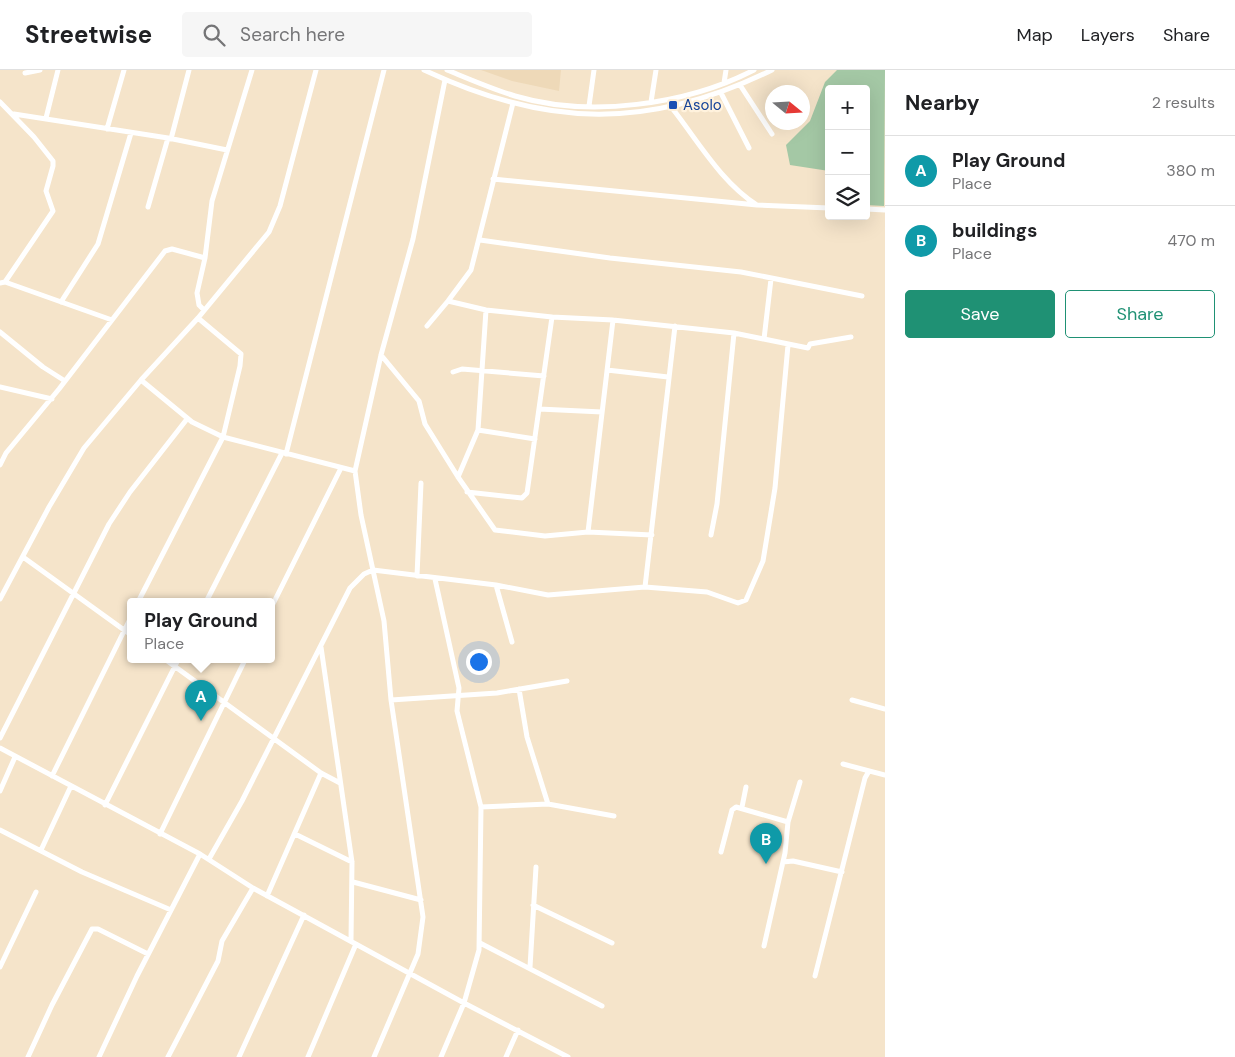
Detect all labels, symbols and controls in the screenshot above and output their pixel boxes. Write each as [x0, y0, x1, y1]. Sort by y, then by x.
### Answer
search box [182, 12, 532, 57]
text: Streetwise [25, 19, 152, 50]
icon: search [200, 21, 228, 49]
text: Search here [240, 22, 345, 47]
text: Map [1017, 23, 1053, 47]
text: Layers [1081, 23, 1135, 47]
text: Share [1163, 23, 1210, 47]
north arrow [765, 85, 810, 130]
map controls [825, 85, 870, 220]
button: + [825, 85, 870, 130]
text: Nearby [905, 89, 979, 117]
text: 2 results [1152, 92, 1215, 113]
place label: Asolo [683, 95, 722, 115]
marker: Asolo [667, 99, 679, 111]
button: − [825, 130, 870, 175]
text: Play Ground [952, 148, 1065, 173]
text: A [915, 160, 927, 181]
text: 380 m [1166, 160, 1215, 181]
text: Place [952, 173, 992, 194]
button: layers [825, 175, 870, 220]
text: buildings [952, 218, 1037, 243]
text: B [916, 230, 926, 251]
text: 470 m [1168, 230, 1215, 251]
text: Place [952, 243, 992, 264]
button: Save [905, 290, 1055, 338]
button: Share [1065, 290, 1215, 338]
popup [127, 598, 275, 663]
text: Play Ground [144, 608, 258, 633]
text: Place [144, 633, 184, 654]
your location [466, 649, 492, 675]
pin: A [185, 680, 217, 721]
pin: B [750, 823, 782, 864]

